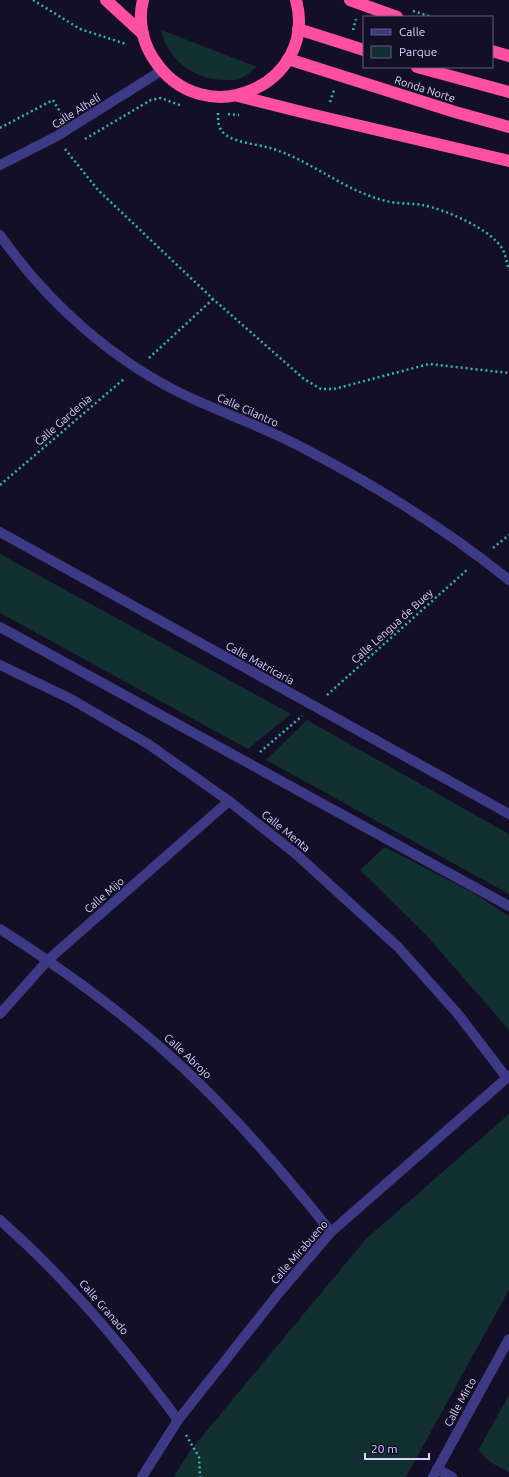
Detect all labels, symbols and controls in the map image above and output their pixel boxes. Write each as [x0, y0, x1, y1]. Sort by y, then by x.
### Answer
legend [363, 16, 493, 68]
text: Calle [399, 25, 425, 38]
text: Parque [399, 45, 437, 58]
street label: Ronda Norte [393, 74, 457, 104]
street label: Calle Alhelí [50, 91, 103, 131]
street label: Calle Cilantro [215, 391, 281, 429]
street label: Calle Gardenia [32, 392, 94, 448]
street label: Calle Lengua de Buey [349, 586, 436, 666]
street label: Calle Matricaria [224, 639, 296, 687]
street label: Calle Menta [259, 808, 313, 854]
street label: Calle Mijo [82, 875, 126, 915]
street label: Calle Abrojo [162, 1031, 214, 1081]
street label: Calle Mirabueno [268, 1218, 330, 1286]
street label: Calle Granado [77, 1277, 131, 1337]
street label: Calle Mirto [442, 1376, 478, 1428]
scale bar [365, 1435, 429, 1461]
text: 20 m [371, 1442, 398, 1455]

